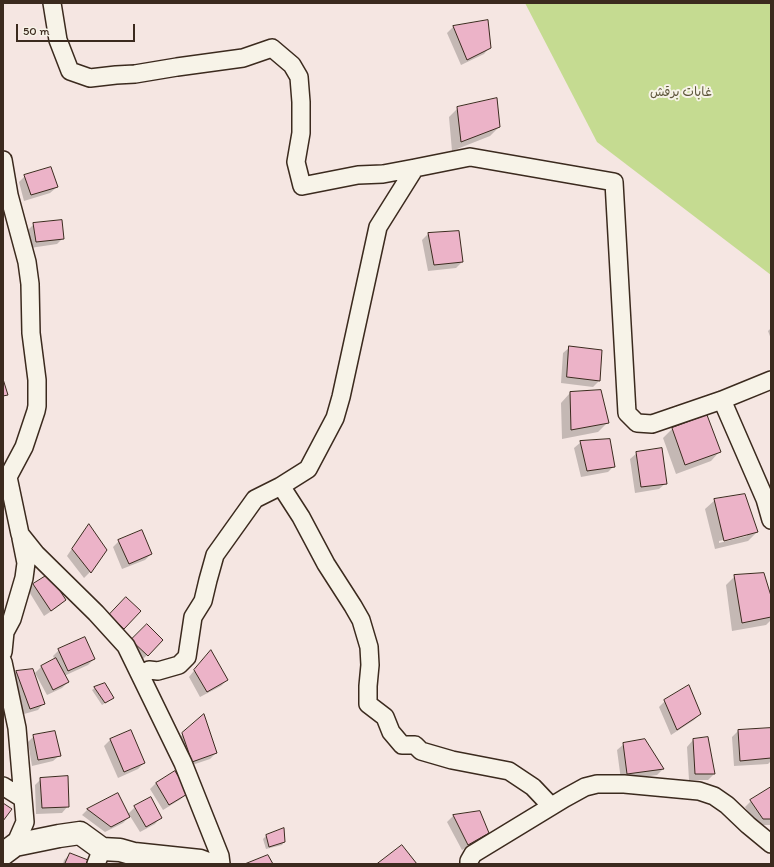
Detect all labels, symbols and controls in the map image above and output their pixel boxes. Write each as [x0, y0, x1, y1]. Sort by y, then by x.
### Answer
scale bar [18, 16, 137, 42]
text: 50 m [23, 24, 49, 38]
park label: غابات برقش [650, 85, 712, 101]

